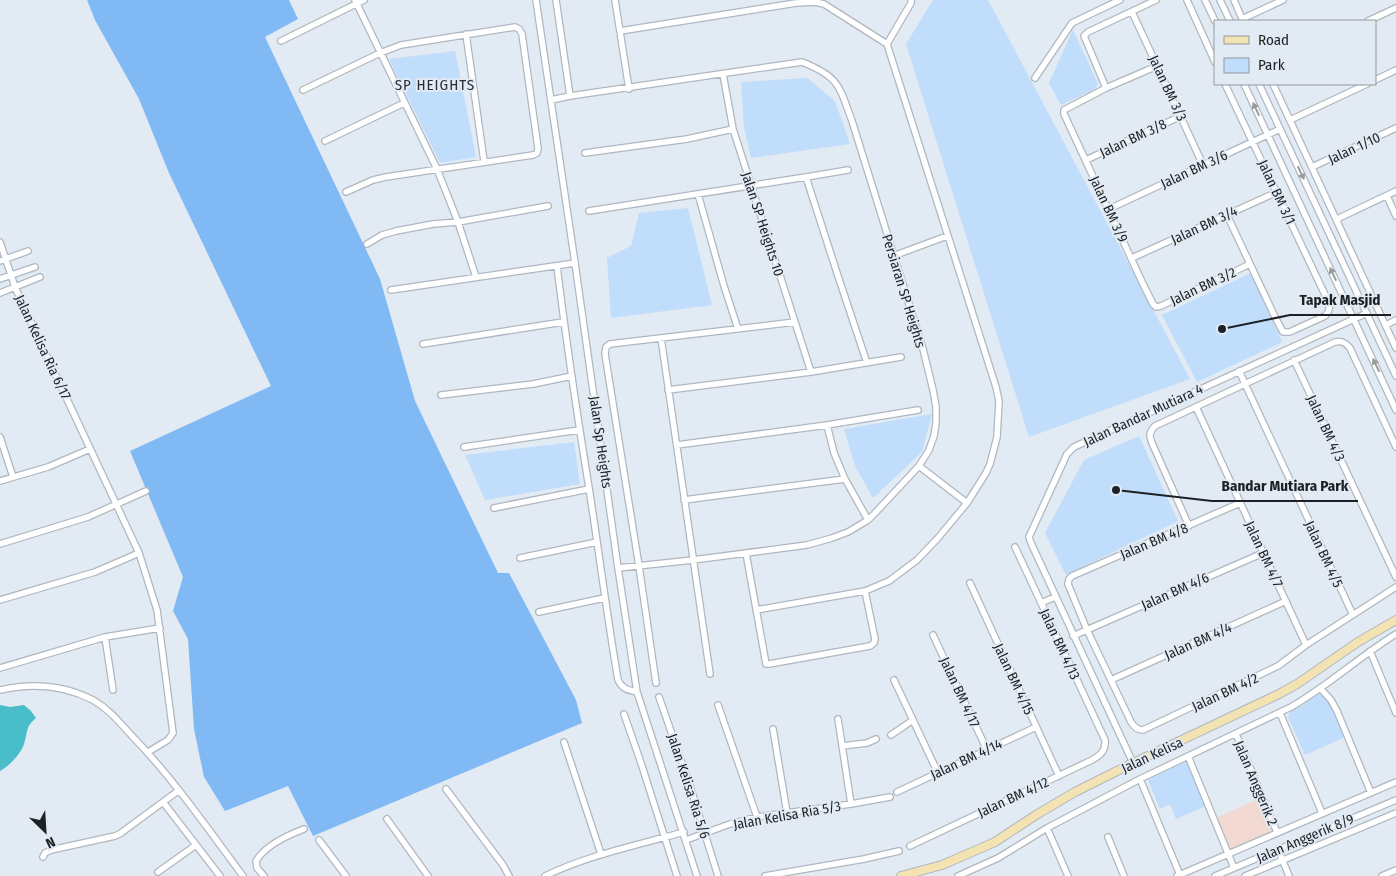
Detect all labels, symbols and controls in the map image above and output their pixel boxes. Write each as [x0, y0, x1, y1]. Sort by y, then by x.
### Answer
legend [1214, 20, 1376, 85]
text: Road [1258, 31, 1289, 49]
street label: Jalan BM 3/3 [1145, 52, 1190, 124]
text: Park [1258, 56, 1285, 74]
district label: SP HEIGHTS [395, 76, 475, 94]
one-way arrow [1252, 102, 1260, 116]
street label: Jalan BM 3/8 [1097, 116, 1169, 161]
street label: Jalan 1/10 [1325, 129, 1383, 168]
street label: Jalan BM 3/6 [1158, 147, 1230, 192]
street label: Jalan BM 3/1 [1254, 157, 1299, 227]
one-way arrow [1296, 166, 1305, 181]
street label: Jalan SP Heights 10 [738, 170, 787, 278]
street label: Jalan BM 3/9 [1086, 173, 1131, 245]
street label: Jalan BM 3/4 [1168, 203, 1240, 248]
street label: Persiaran SP Heights [878, 232, 929, 350]
street label: Jalan BM 3/2 [1168, 264, 1239, 309]
one-way arrow [1329, 267, 1337, 281]
callout: Tapak Masjid [1290, 285, 1391, 315]
text: Tapak Masjid [1300, 291, 1381, 309]
street label: Jalan Kelisa Ria 6/17 [11, 292, 74, 403]
one-way arrow [1371, 358, 1379, 372]
street label: Jalan Bandar Mutiara 4 [1081, 380, 1206, 451]
street label: Jalan BM 4/3 [1303, 392, 1348, 464]
street label: Jalan Sp Heights [586, 395, 615, 489]
callout: Bandar Mutiara Park [1212, 471, 1358, 501]
text: Bandar Mutiara Park [1222, 477, 1349, 495]
street label: Jalan BM 4/7 [1241, 518, 1286, 590]
street label: Jalan BM 4/5 [1301, 518, 1346, 590]
street label: Jalan BM 4/8 [1118, 520, 1191, 563]
street label: Jalan BM 4/6 [1139, 569, 1212, 614]
street label: Jalan BM 4/13 [1036, 606, 1083, 683]
street label: Jalan BM 4/4 [1162, 619, 1235, 664]
street label: Jalan BM 4/15 [990, 641, 1037, 718]
street label: Jalan BM 4/17 [936, 654, 983, 731]
street label: Jalan BM 4/2 [1189, 670, 1261, 715]
street label: Jalan Kelisa Ria 5/6 [664, 731, 714, 841]
street label: Jalan Kelisa [1119, 734, 1186, 777]
street label: Jalan BM 4/14 [928, 735, 1005, 783]
street label: Jalan Anggerik 2 [1230, 738, 1281, 828]
street label: Jalan BM 4/12 [975, 774, 1051, 821]
street label: Jalan Kelisa Ria 5/3 [732, 798, 842, 833]
north arrow [20, 806, 70, 856]
street label: Jalan Anggerik 8/9 [1254, 810, 1357, 867]
text: N [43, 833, 58, 852]

